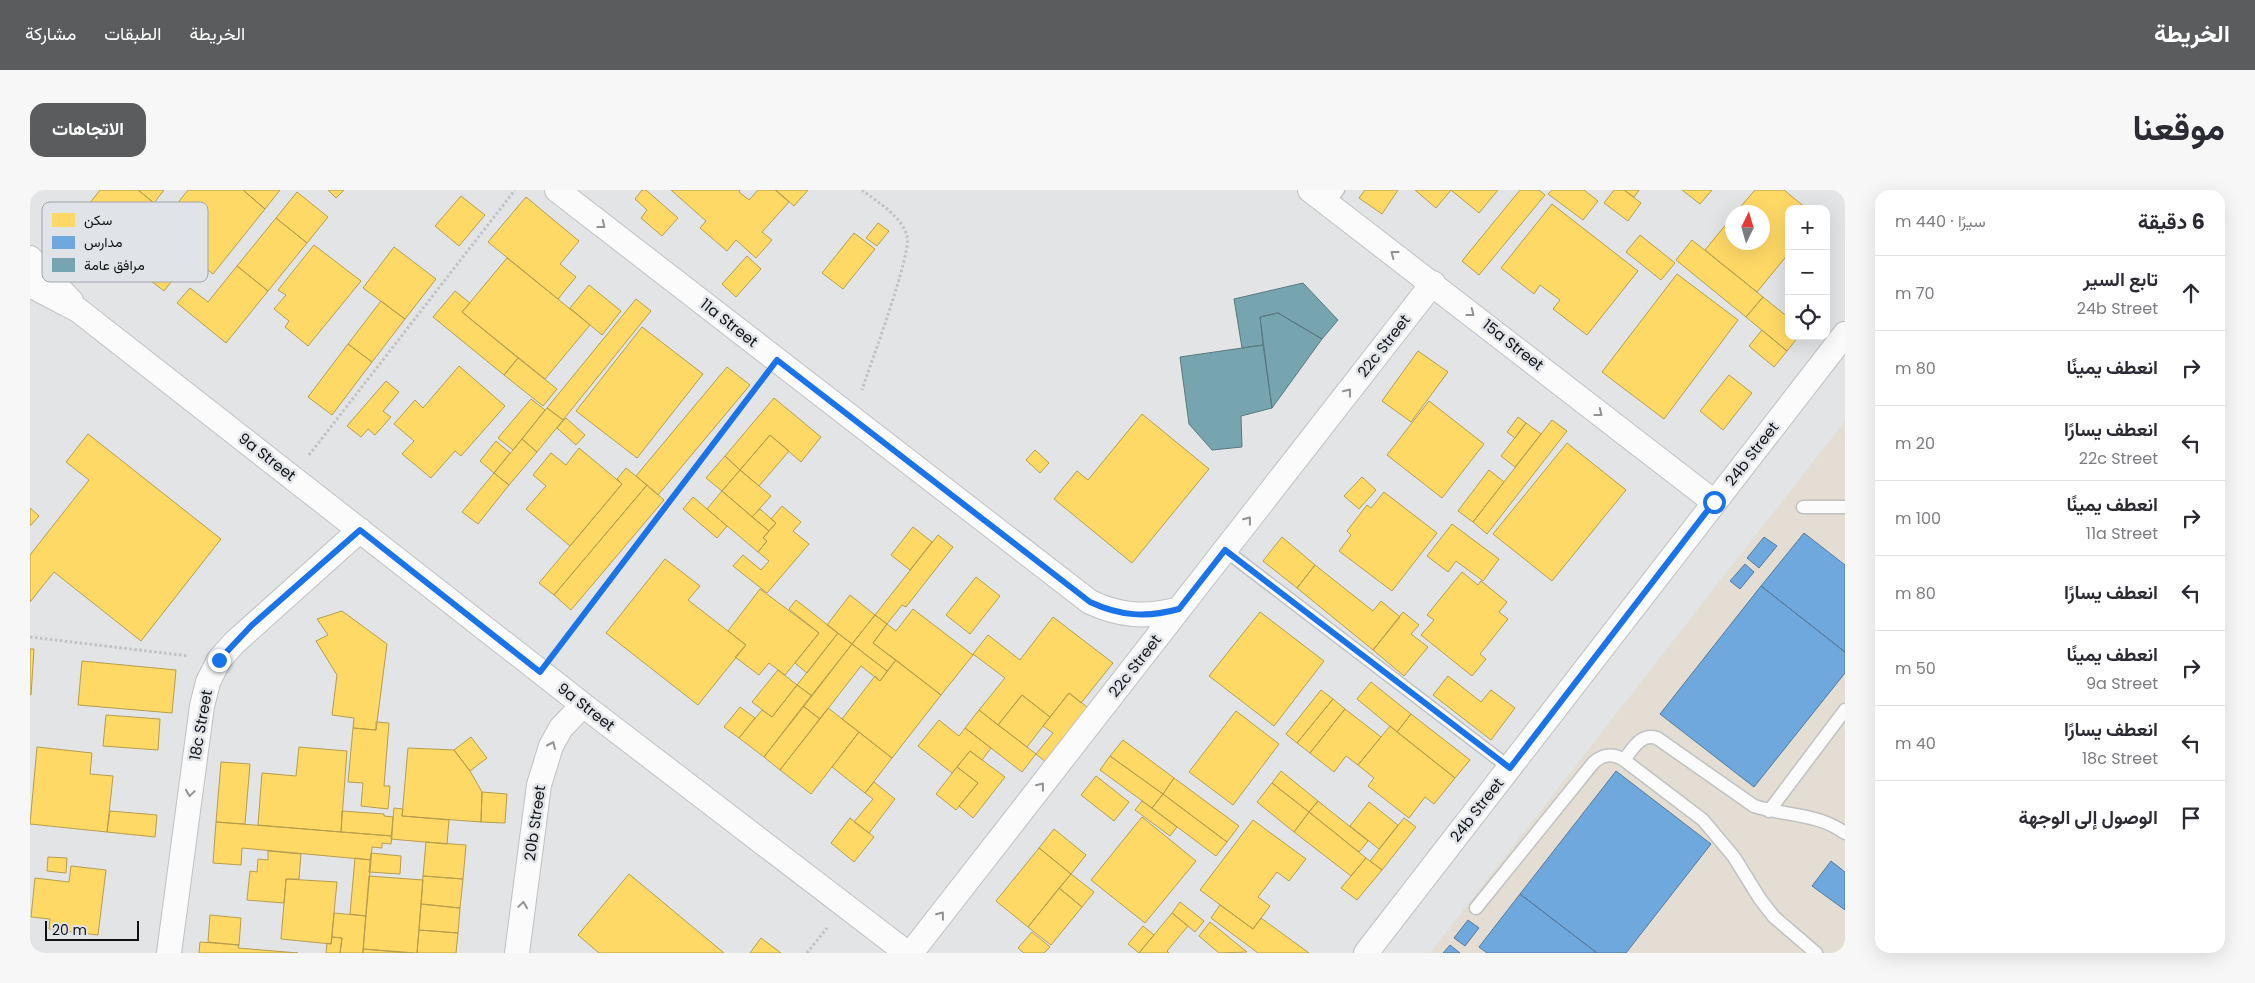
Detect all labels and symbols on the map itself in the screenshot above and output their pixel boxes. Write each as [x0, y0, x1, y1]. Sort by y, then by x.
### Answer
legend [42, 202, 208, 282]
north arrow [1725, 205, 1770, 250]
text: سكن [84, 210, 112, 230]
one-way arrow [597, 220, 606, 229]
text: مدارس [84, 232, 122, 252]
one-way arrow [1391, 251, 1400, 259]
text: مرافق عامة [84, 255, 145, 275]
street label: 11a Street [696, 294, 762, 352]
one-way arrow [1465, 307, 1475, 316]
street label: 22c Street [1352, 310, 1415, 381]
street label: 15a Street [1478, 314, 1548, 375]
one-way arrow [1342, 389, 1350, 398]
one-way arrow [1593, 407, 1602, 415]
street label: 24b Street [1720, 417, 1783, 490]
street label: 9a Street [234, 428, 300, 486]
route start [1703, 491, 1726, 514]
one-way arrow [1242, 516, 1251, 526]
street label: 22c Street [1103, 630, 1166, 701]
route end [208, 649, 231, 672]
street label: 9a Street [553, 678, 619, 736]
street label: 18c Street [184, 688, 217, 762]
one-way arrow [546, 741, 557, 750]
street label: 24b Street [1445, 773, 1508, 846]
one-way arrow [1035, 783, 1044, 792]
street label: 20b Street [519, 784, 550, 862]
one-way arrow [185, 789, 196, 797]
one-way arrow [517, 900, 528, 908]
one-way arrow [935, 911, 944, 920]
scale bar [45, 918, 139, 941]

